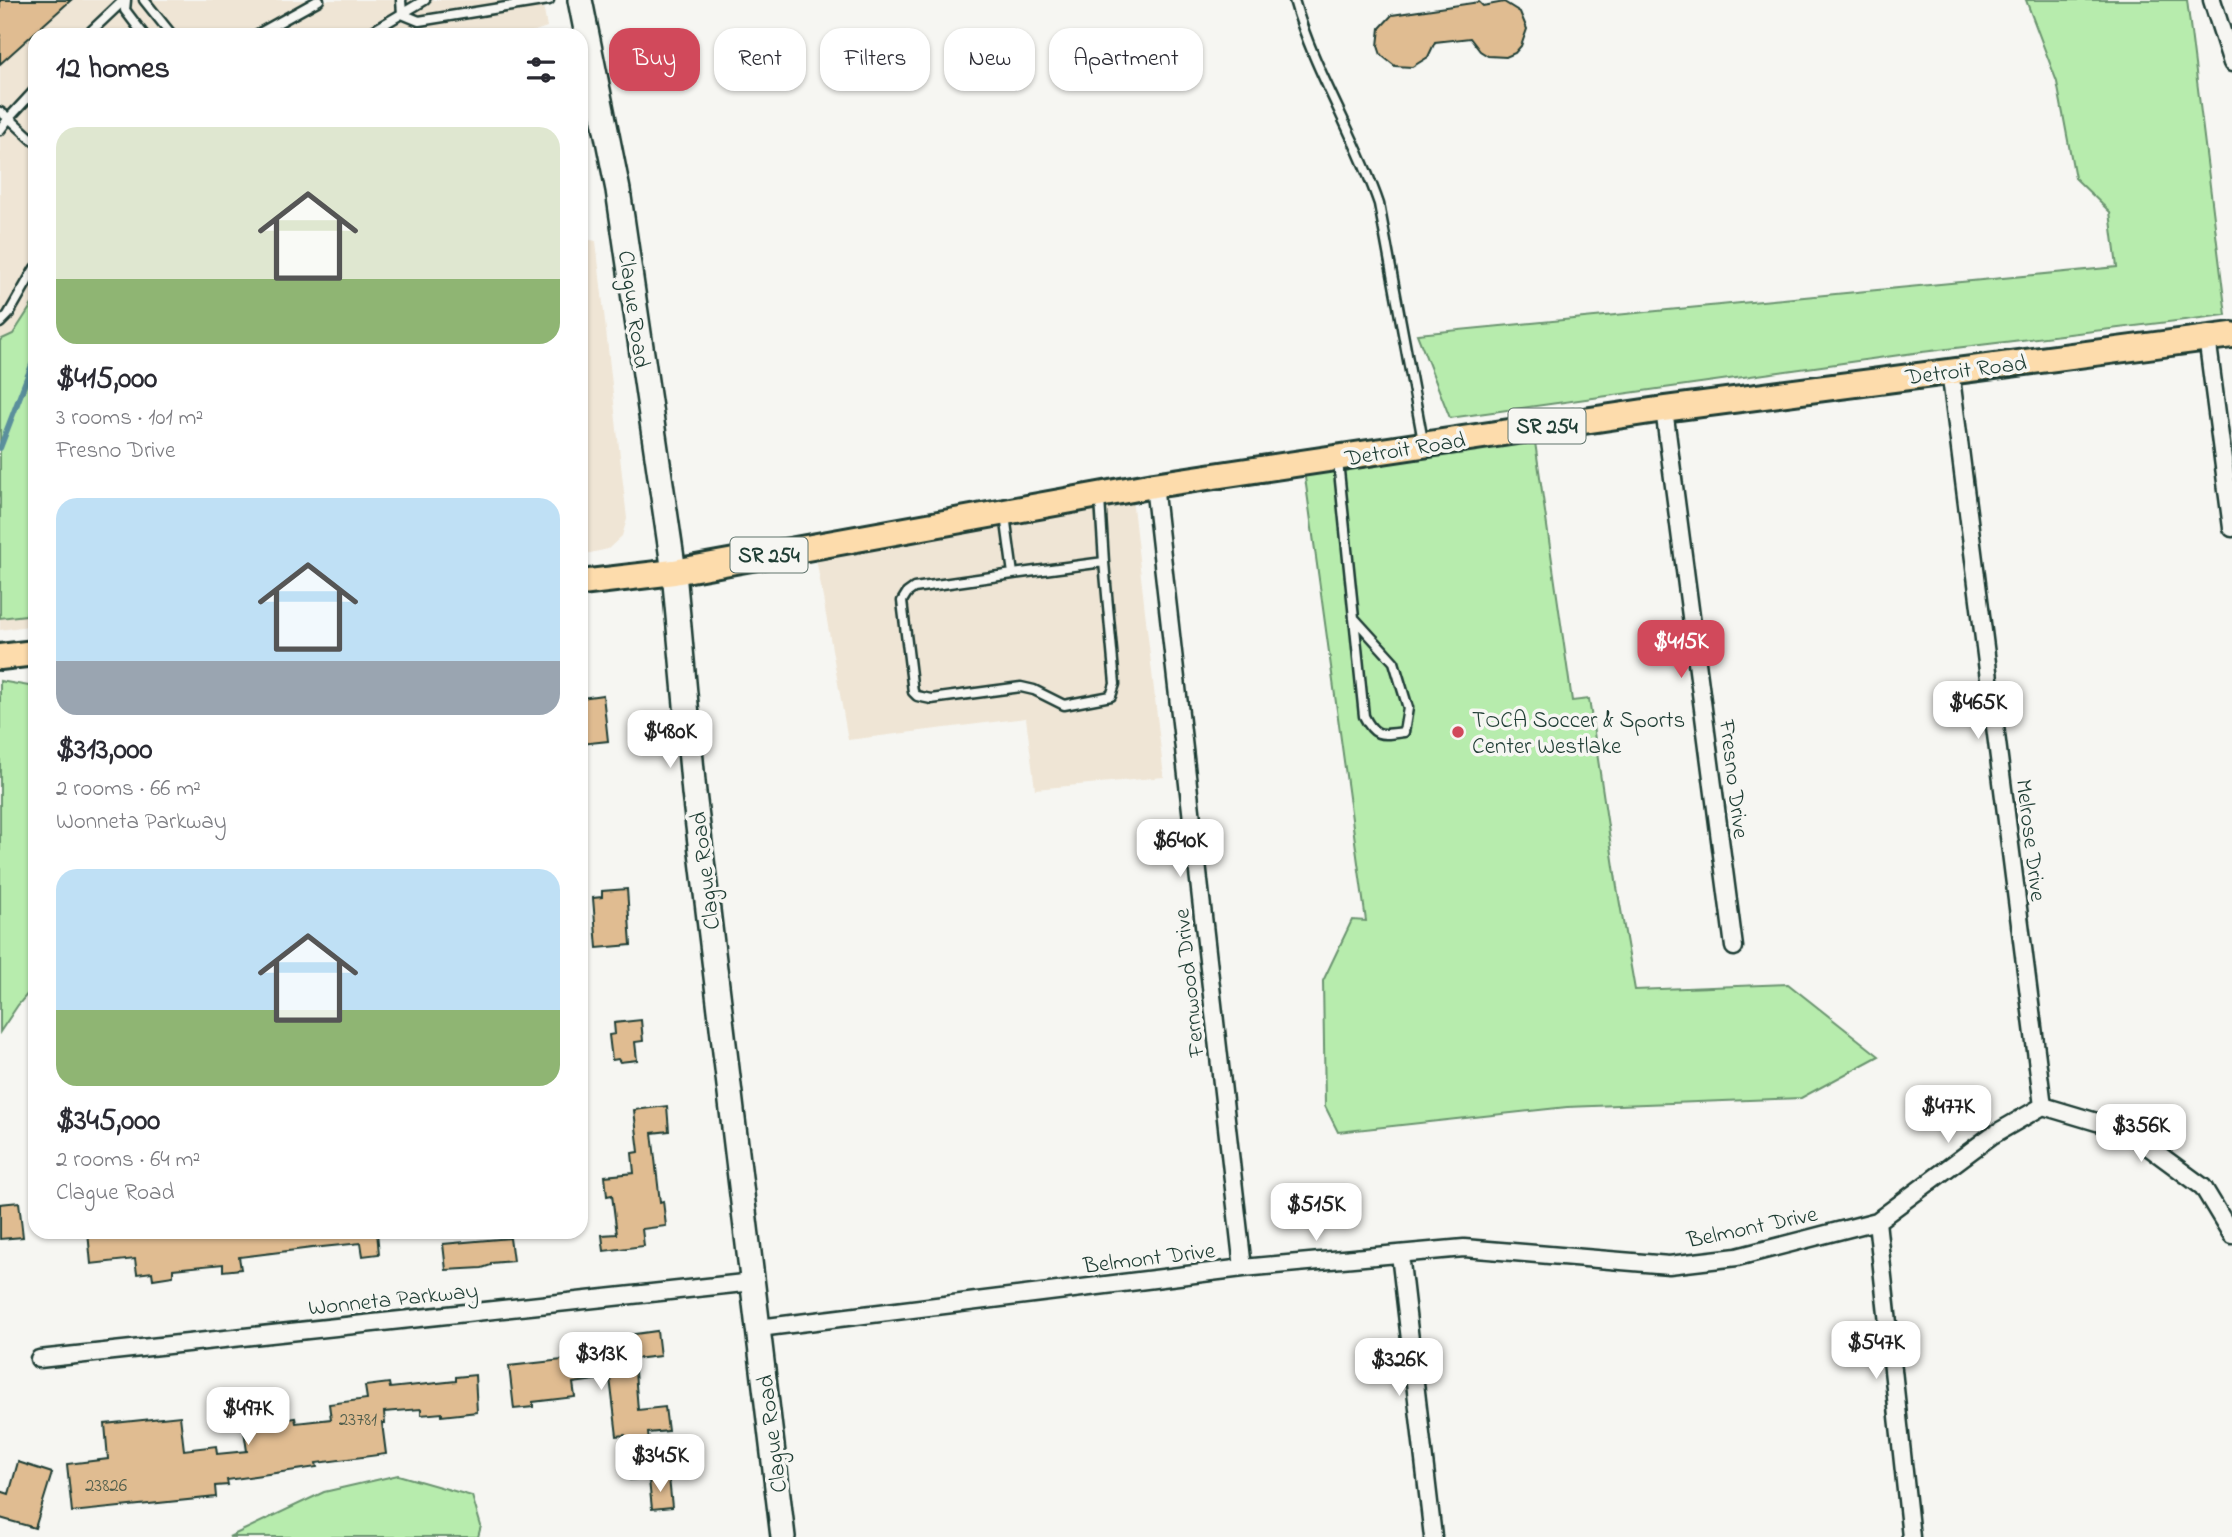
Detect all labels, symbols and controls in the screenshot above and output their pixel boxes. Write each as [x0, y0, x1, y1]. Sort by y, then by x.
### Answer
chip: Buy [609, 28, 700, 91]
chip: Rent [714, 28, 806, 91]
chip: Filters [820, 28, 930, 91]
chip: New [944, 28, 1035, 91]
chip: Apartment [1049, 28, 1203, 91]
text: 12 homes [56, 48, 170, 92]
icon: filters [522, 51, 560, 89]
icon: home [245, 173, 371, 299]
street label: Clague Road [607, 248, 657, 370]
street label: Detroit Road [1903, 348, 2029, 395]
text: $415,000 [56, 358, 157, 402]
text: 3 rooms · 101 m² [56, 402, 203, 435]
road number: SR 254 [1508, 408, 1586, 444]
street label: Detroit Road [1342, 425, 1468, 476]
text: Fresno Drive [56, 435, 175, 468]
road number: SR 254 [730, 538, 808, 572]
icon: home [245, 544, 371, 670]
pin: $415K [1632, 620, 1730, 680]
text: $415K [1653, 626, 1709, 659]
pin: $465K [1929, 682, 2027, 741]
text: $465K [1949, 687, 2007, 720]
place label: TOCA Soccer & Sports Center Westlake [1472, 705, 1685, 764]
pin: $480K [621, 710, 719, 770]
text: $480K [643, 716, 697, 749]
street label: Fresno Drive [1709, 717, 1756, 841]
marker: TOCA Soccer & Sports Center Westlake [1450, 724, 1466, 740]
text: $313,000 [56, 729, 153, 773]
text: 2 rooms · 66 m² [56, 773, 201, 806]
street label: Melrose Drive [2006, 777, 2053, 904]
text: Wonneta Parkway [56, 806, 227, 839]
street label: Clague Road [683, 810, 731, 931]
pin: $640K [1131, 820, 1229, 879]
text: $640K [1153, 825, 1207, 858]
street label: Fernwood Drive [1166, 906, 1215, 1060]
icon: home [245, 915, 371, 1041]
pin: $477K [1899, 1086, 1997, 1145]
text: $477K [1921, 1091, 1975, 1124]
text: $345,000 [56, 1100, 160, 1144]
pin: $356K [2092, 1104, 2190, 1164]
text: $356K [2112, 1110, 2170, 1143]
text: 2 rooms · 64 m² [56, 1144, 200, 1177]
text: Clague Road [56, 1177, 174, 1210]
pin: $515K [1267, 1184, 1365, 1243]
text: $515K [1287, 1189, 1345, 1222]
street label: Belmont Drive [1683, 1198, 1821, 1259]
street label: Belmont Drive [1081, 1235, 1218, 1284]
street label: Wonneta Parkway [307, 1275, 480, 1328]
pin: $547K [1827, 1322, 1925, 1381]
text: $547K [1847, 1327, 1905, 1360]
pin: $313K [552, 1332, 650, 1392]
text: $313K [575, 1338, 627, 1371]
pin: $326K [1350, 1338, 1448, 1398]
text: $326K [1371, 1344, 1427, 1377]
street label: Clague Road [750, 1373, 798, 1494]
pin: $497K [199, 1388, 297, 1447]
text: $497K [223, 1393, 273, 1426]
house number: 23781 [339, 1407, 377, 1434]
pin: $345K [611, 1434, 709, 1494]
text: $345K [631, 1440, 689, 1473]
house number: 23826 [85, 1473, 127, 1500]

